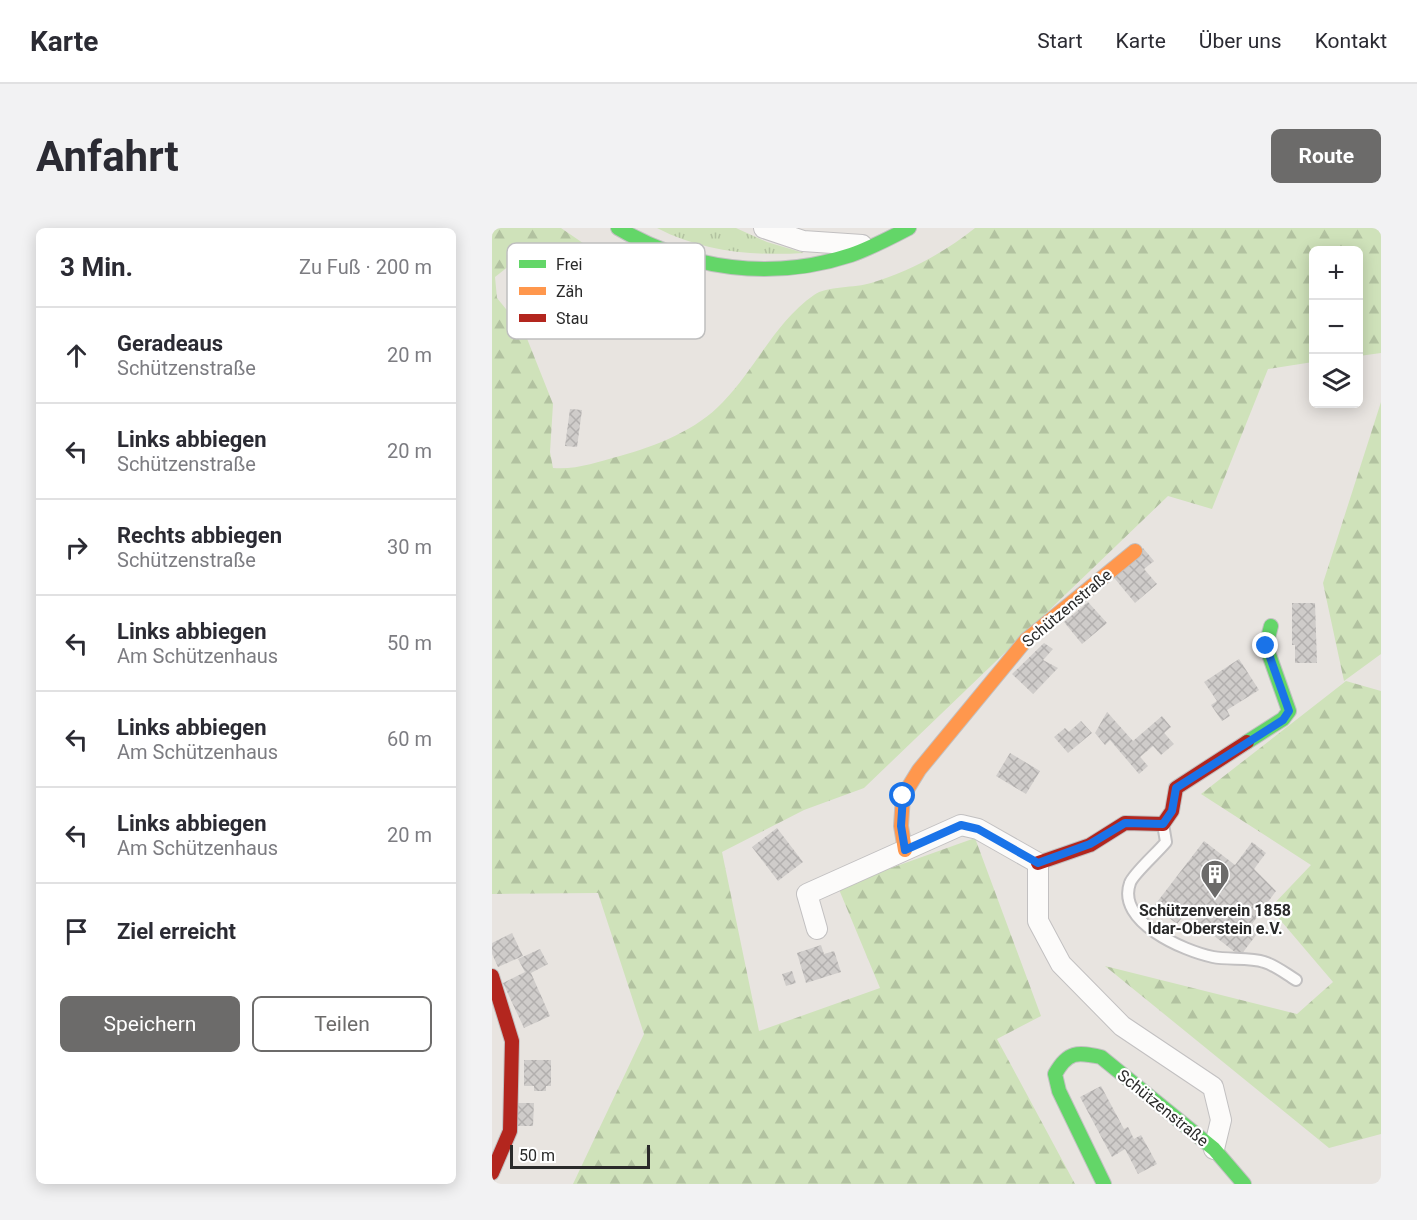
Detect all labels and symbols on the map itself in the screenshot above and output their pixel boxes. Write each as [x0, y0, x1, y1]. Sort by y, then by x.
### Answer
legend [507, 243, 705, 339]
text: Frei [556, 255, 582, 274]
text: Zäh [556, 282, 583, 301]
text: Stau [556, 309, 588, 328]
street label: Schützenstraße [1018, 565, 1116, 651]
route end [1252, 632, 1278, 658]
route start [889, 782, 915, 808]
building icon: Schützenverein 1858 Idar-Oberstein e.V. [1199, 858, 1231, 900]
place label: Schützenverein 1858 Idar-Oberstein e.V. [1139, 901, 1291, 938]
street label: Schützenstraße [1114, 1066, 1212, 1150]
scale bar [510, 1142, 650, 1170]

